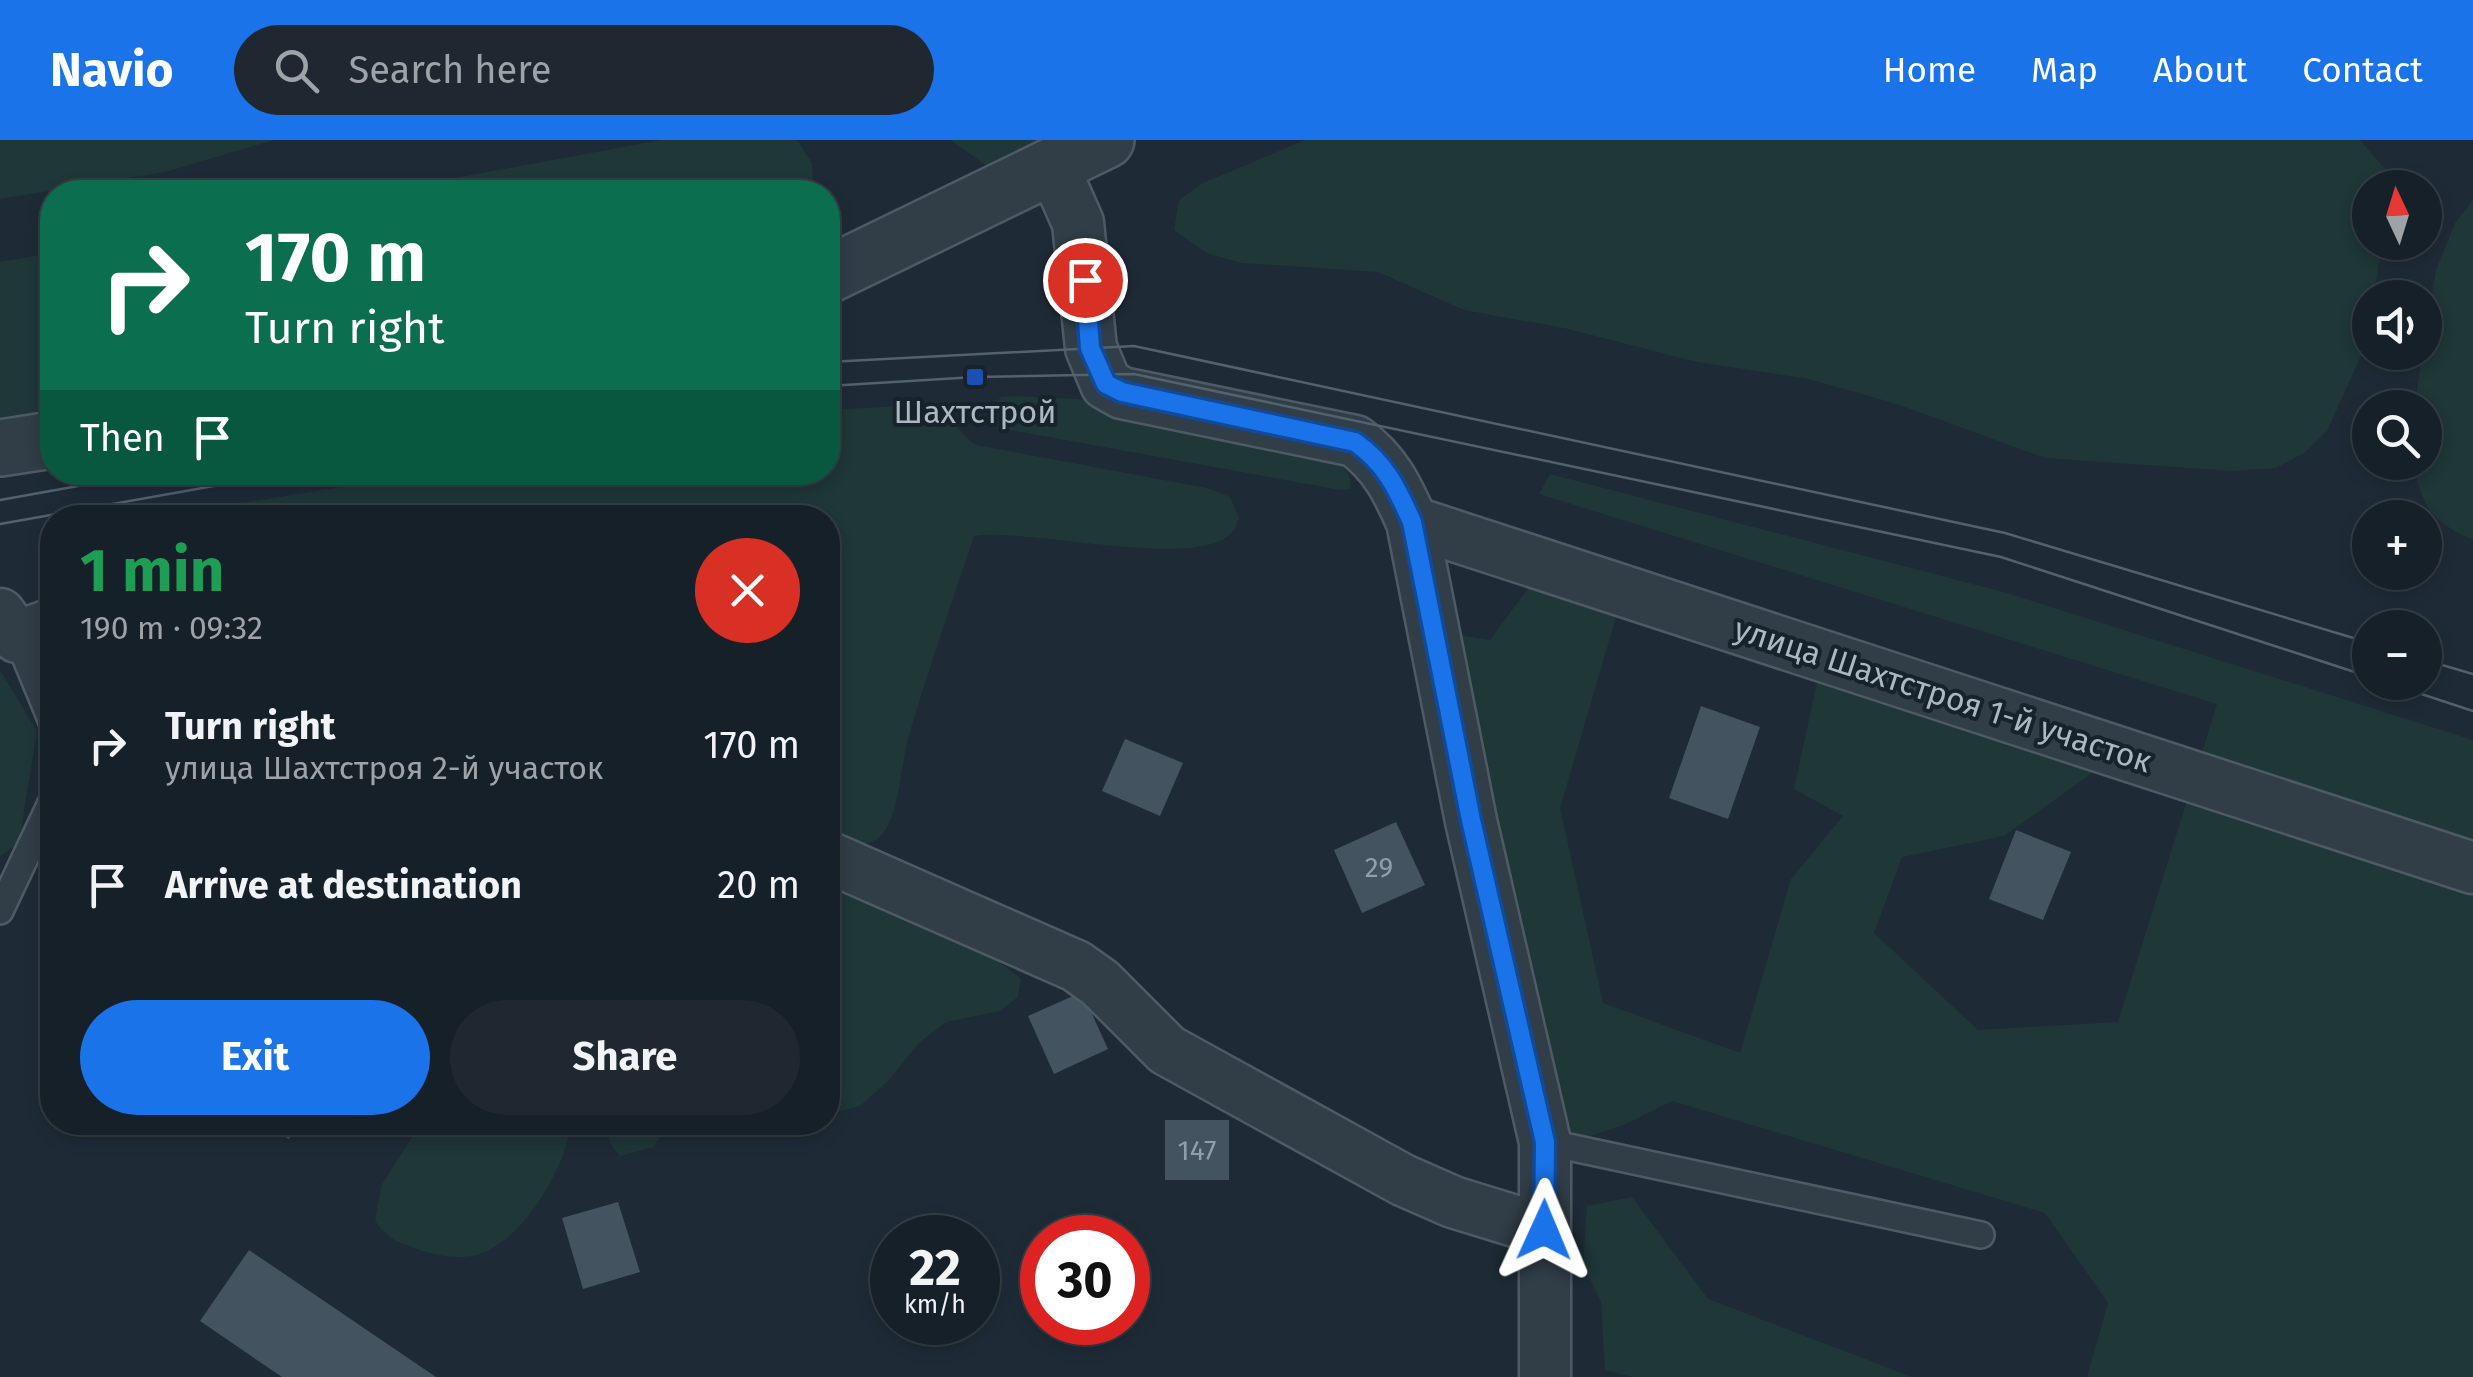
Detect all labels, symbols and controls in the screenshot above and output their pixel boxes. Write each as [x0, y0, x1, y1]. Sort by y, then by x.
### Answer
search box [234, 25, 934, 115]
text: Navio [50, 41, 174, 99]
icon: search [269, 43, 324, 98]
text: Search here [349, 47, 552, 93]
text: Home [1883, 49, 1976, 91]
text: Map [2031, 49, 2098, 91]
text: About [2153, 49, 2247, 91]
text: Contact [2302, 49, 2423, 91]
north arrow [2352, 170, 2442, 260]
map controls [2352, 170, 2442, 700]
text: 170 m [245, 216, 426, 300]
icon: right [80, 220, 210, 350]
pin [1043, 238, 1128, 323]
icon: arrive [1058, 253, 1113, 308]
button: sound [2352, 280, 2442, 370]
text: Turn right [245, 301, 444, 355]
marker: Шахтстрой [964, 366, 986, 388]
button: search [2352, 390, 2442, 480]
place label: Шахтстрой [894, 393, 1056, 431]
icon: arrive [185, 410, 240, 465]
text: Then [80, 415, 165, 461]
button: + [2352, 500, 2442, 590]
text: 1 min [80, 535, 224, 607]
button: close [695, 538, 800, 643]
text: 190 m · 09:32 [80, 609, 263, 647]
street label: улица Шахтстроя 1-й участок [1730, 609, 2157, 781]
button: − [2352, 610, 2442, 700]
text: Turn right [165, 703, 335, 749]
icon: right [80, 718, 135, 773]
text: 170 m [703, 722, 800, 768]
text: улица Шахтстроя 2-й участок [165, 749, 603, 787]
house number: 29 [1365, 851, 1393, 884]
icon: arrive [80, 858, 135, 913]
text: Arrive at destination [165, 862, 522, 908]
text: 20 m [717, 862, 800, 908]
button: Exit [80, 1000, 430, 1115]
button: Share [450, 1000, 800, 1115]
house number: 147 [1178, 1134, 1216, 1167]
position arrow [1492, 1178, 1596, 1282]
speed limit sign: 30 [1020, 1215, 1150, 1345]
text: 22 [909, 1238, 961, 1298]
text: km/h [904, 1290, 966, 1320]

